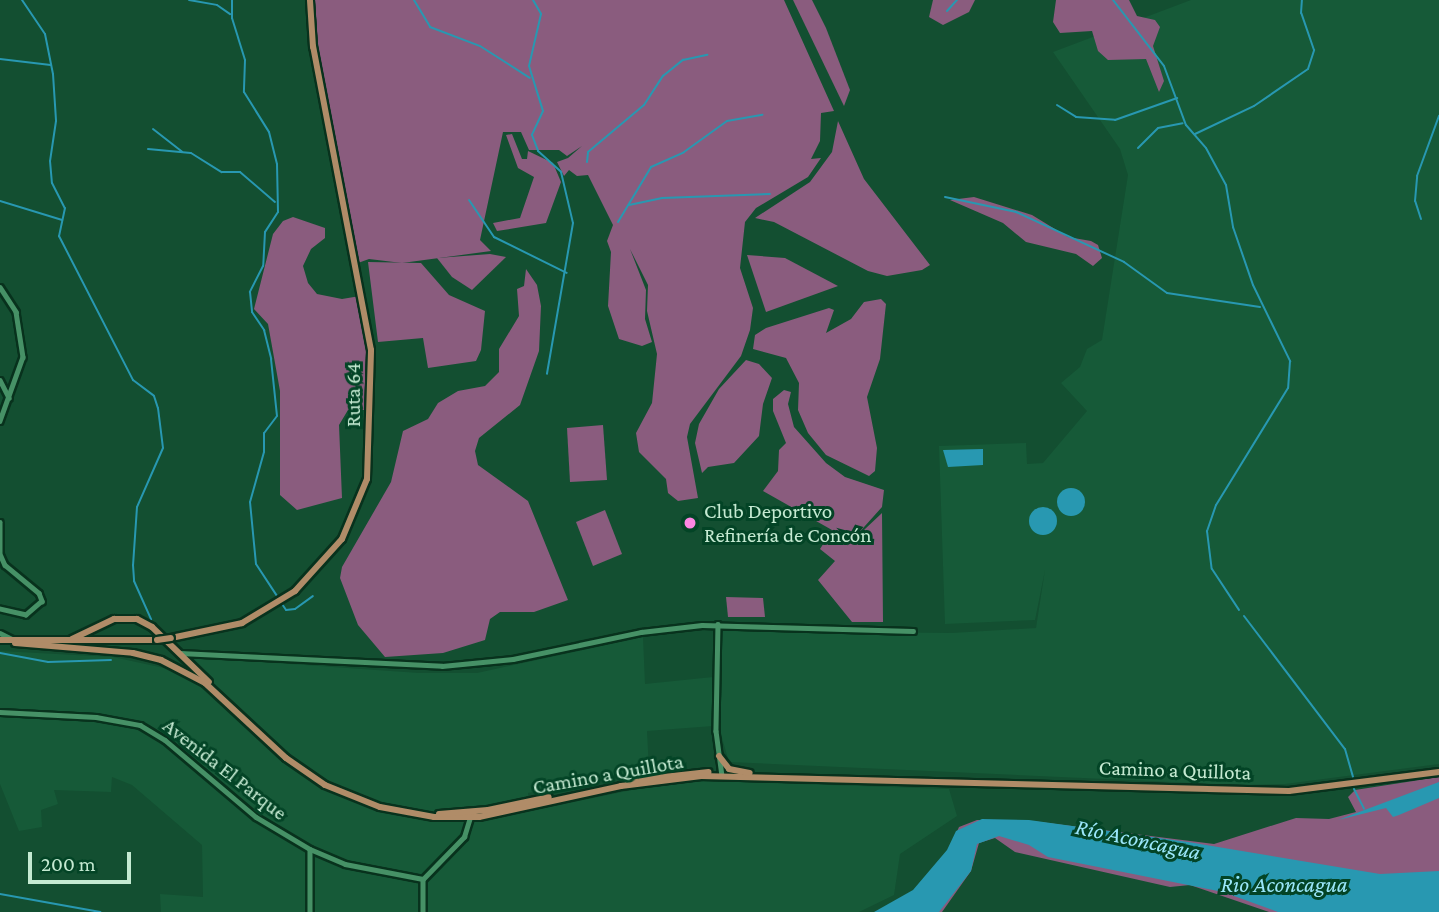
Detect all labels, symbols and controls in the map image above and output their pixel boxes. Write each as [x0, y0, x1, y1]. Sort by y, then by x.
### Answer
street label: Ruta 64 [340, 363, 366, 427]
place label: Club Deportivo Refinería de Concón [704, 498, 871, 548]
marker: Club Deportivo Refinería de Concón [682, 515, 698, 531]
street label: Avenida El Parque [158, 713, 292, 825]
street label: Camino a Quillota [531, 748, 685, 800]
street label: Camino a Quillota [1098, 755, 1252, 785]
water label: Río Aconcagua [1073, 812, 1203, 866]
scale bar [32, 838, 135, 882]
text: 200 m [41, 852, 96, 876]
water label: Rio Aconcagua [1220, 870, 1348, 898]

